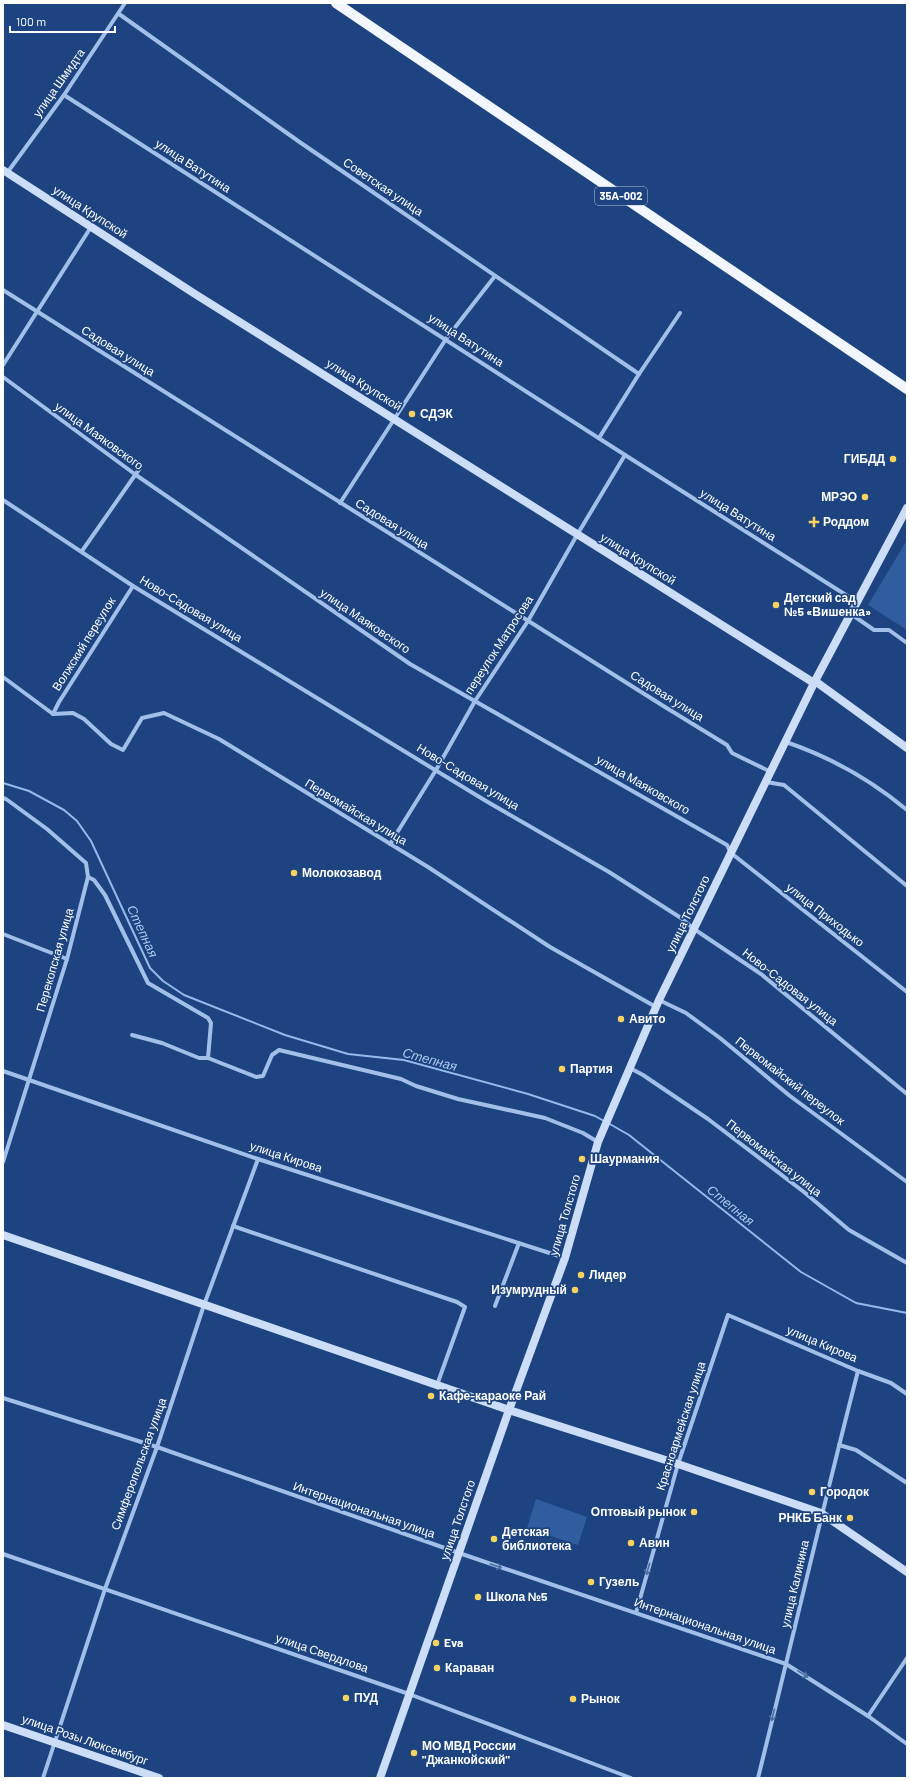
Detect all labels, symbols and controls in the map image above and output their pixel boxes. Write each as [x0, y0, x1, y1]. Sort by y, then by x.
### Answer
scale bar [10, 8, 115, 34]
text: 100 m [16, 14, 46, 28]
street label: улица Шмидта [29, 45, 88, 120]
street label: улица Ватутина [153, 136, 234, 196]
street label: Советская улица [340, 154, 426, 219]
street label: улица Крупской [50, 182, 130, 241]
road number: 35А-002 [595, 187, 647, 205]
street label: улица Ватутина [426, 310, 507, 370]
street label: Садовая улица [79, 322, 158, 379]
street label: улица Крупской [324, 355, 405, 414]
street label: улица Маяковского [52, 398, 147, 473]
place label: СДЭК [420, 406, 454, 421]
marker: СДЭК [407, 409, 417, 419]
place label: ГИБДД [844, 451, 885, 466]
marker: ГИБДД [888, 454, 898, 464]
street label: улица Ватутина [697, 485, 779, 544]
place label: МРЭО [821, 489, 857, 503]
marker: МРЭО [860, 492, 870, 502]
street label: Садовая улица [353, 495, 432, 552]
place label: Роддом [823, 514, 869, 529]
marker: Роддом [808, 516, 820, 528]
street label: улица Крупской [598, 529, 679, 588]
street label: Ново-Садовая улица [137, 572, 246, 645]
street label: улица Маяковского [317, 585, 414, 657]
place label: Детский сад №5 «Вишенка» [784, 590, 871, 618]
street label: переулок Матросова [461, 592, 536, 697]
street label: Волжский переулок [49, 593, 119, 693]
marker: Детский сад №5 «Вишенка» [771, 600, 781, 610]
street label: Садовая улица [628, 667, 707, 724]
street label: Ново-Садовая улица [414, 740, 523, 813]
street label: улица Маяковского [594, 752, 693, 818]
street label: Первомайская улица [302, 775, 410, 848]
place label: Молокозавод [302, 865, 382, 880]
marker: Молокозавод [289, 868, 299, 878]
street label: улица Толстого [662, 872, 713, 955]
street label: улица Приходько [783, 879, 868, 950]
water label: Степная [124, 902, 162, 960]
street label: Перекопская улица [33, 906, 77, 1013]
street label: Ново-Садовая улица [740, 945, 841, 1029]
place label: Авито [629, 1011, 665, 1025]
marker: Авито [616, 1014, 626, 1024]
street label: Первомайский переулок [733, 1033, 849, 1128]
water label: Степная [401, 1044, 459, 1074]
place label: Партия [570, 1061, 613, 1076]
marker: Партия [557, 1064, 567, 1074]
street label: Первомайская улица [724, 1116, 825, 1200]
street label: улица Кирова [248, 1138, 325, 1175]
place label: Шаурмания [590, 1151, 659, 1166]
marker: Шаурмания [577, 1154, 587, 1164]
street label: улица Толстого [546, 1172, 583, 1257]
water label: Степная [704, 1181, 758, 1229]
place label: Лидер [589, 1267, 626, 1282]
marker: Лидер [576, 1270, 586, 1280]
place label: Изумрудный [491, 1282, 567, 1297]
marker: Изумрудный [570, 1285, 580, 1295]
street label: улица Кирова [785, 1322, 860, 1365]
street label: Красноармейская улица [653, 1359, 709, 1492]
place label: Кафе-караоке Рай [439, 1388, 546, 1403]
marker: Кафе-караоке Рай [426, 1391, 436, 1401]
street label: Симферопольская улица [108, 1395, 170, 1532]
street label: улица Толстого [437, 1477, 478, 1562]
street label: Интернациональная улица [291, 1478, 437, 1541]
place label: Городок [820, 1484, 870, 1499]
marker: Городок [807, 1487, 817, 1497]
place label: Оптовый рынок [591, 1504, 687, 1519]
marker: Оптовый рынок [689, 1507, 699, 1517]
place label: РНКБ Банк [778, 1510, 843, 1524]
marker: РНКБ Банк [845, 1513, 855, 1523]
place label: Детская библиотека [502, 1524, 571, 1552]
marker: Детская библиотека [489, 1534, 499, 1544]
place label: Авин [639, 1535, 670, 1549]
marker: Авин [626, 1538, 636, 1548]
street label: улица Калинина [777, 1538, 812, 1629]
one-way arrow [644, 1562, 651, 1575]
one-way arrow [489, 1563, 502, 1570]
place label: Гузель [599, 1574, 639, 1589]
marker: Гузель [586, 1577, 596, 1587]
place label: Школа №5 [486, 1589, 548, 1603]
marker: Школа №5 [473, 1592, 483, 1602]
street label: Интернациональная улица [632, 1594, 778, 1657]
street label: улица Свердлова [274, 1630, 371, 1676]
place label: Eva [444, 1635, 463, 1649]
marker: Eva [431, 1638, 441, 1648]
place label: Караван [445, 1660, 494, 1675]
marker: Караван [432, 1663, 442, 1673]
one-way arrow [797, 1671, 809, 1679]
place label: ПУД [354, 1690, 378, 1705]
place label: Рынок [581, 1691, 621, 1705]
marker: ПУД [341, 1693, 351, 1703]
marker: Рынок [568, 1694, 578, 1704]
one-way arrow [769, 1709, 777, 1722]
street label: улица Розы Люксембург [20, 1711, 151, 1768]
place label: МО МВД России "Джанкойский" [422, 1738, 516, 1767]
marker: МО МВД России "Джанкойский" [409, 1748, 419, 1758]

